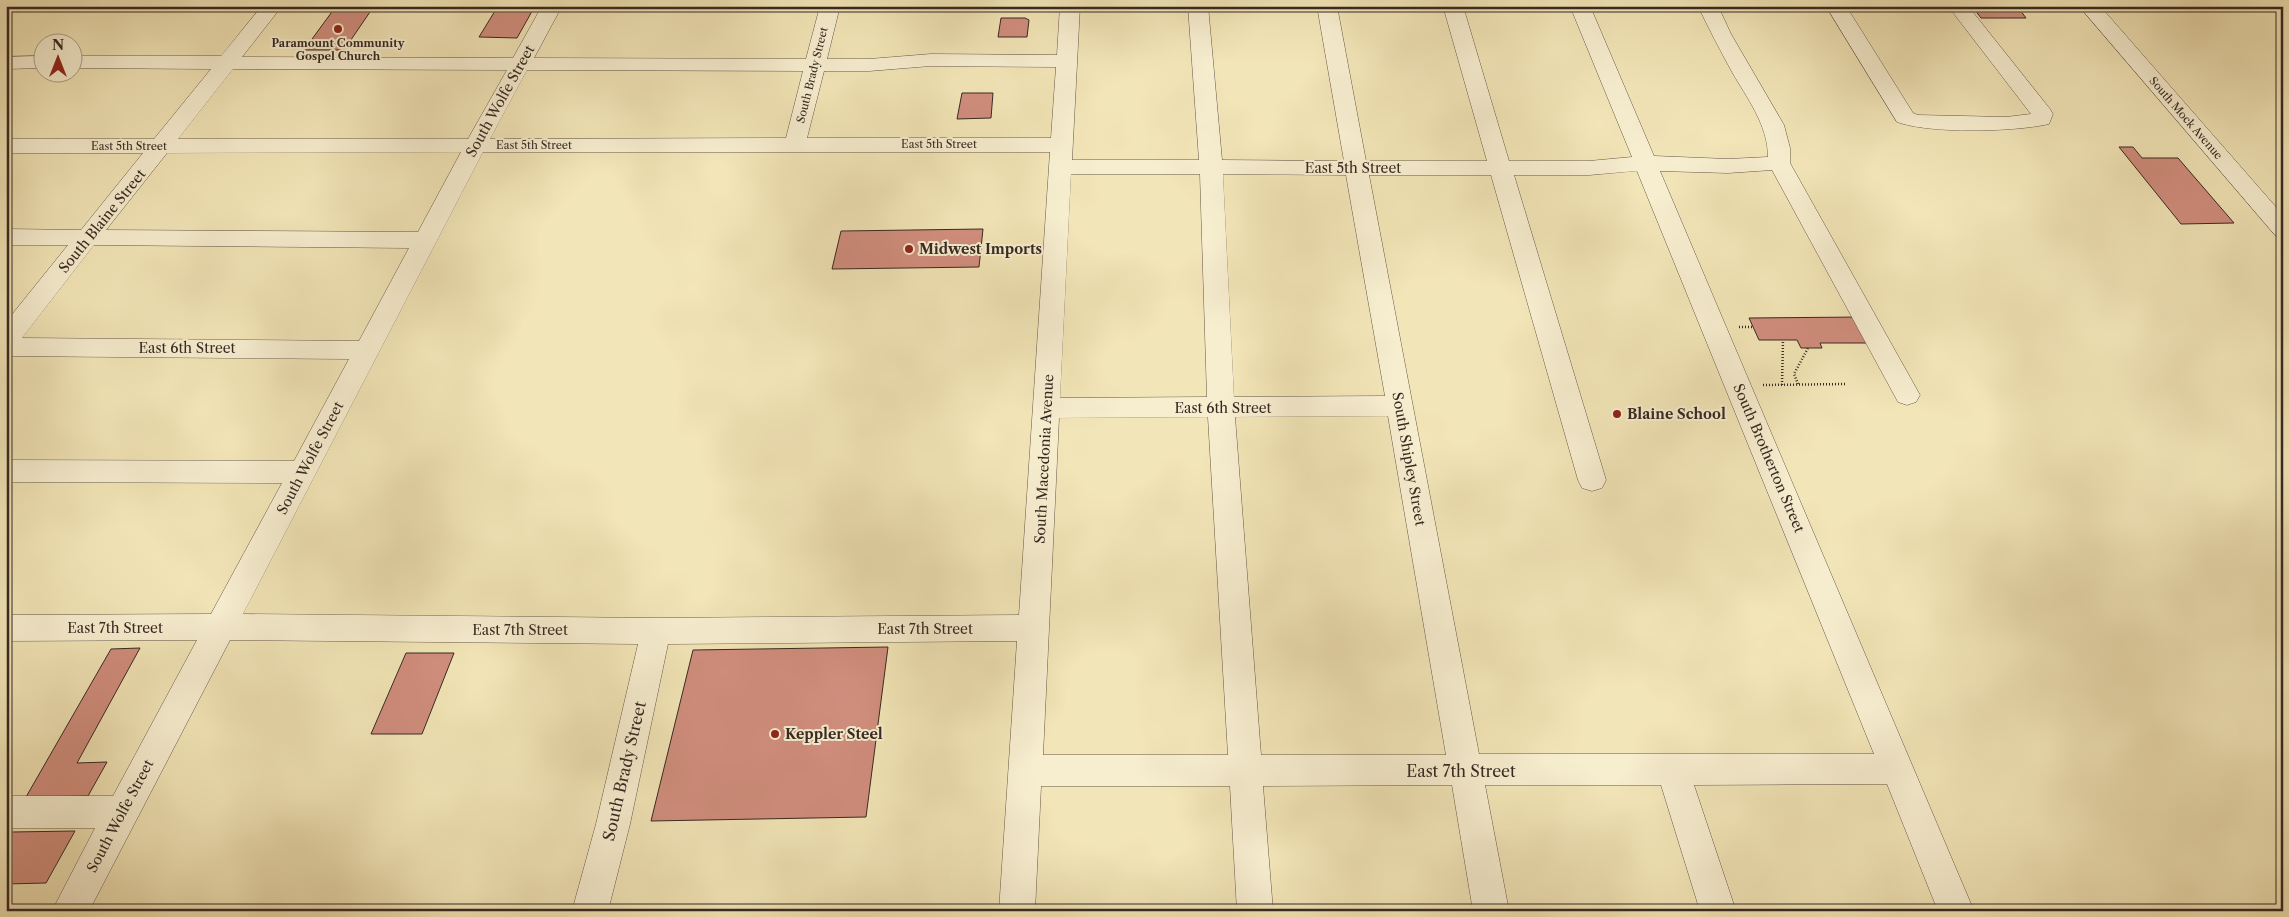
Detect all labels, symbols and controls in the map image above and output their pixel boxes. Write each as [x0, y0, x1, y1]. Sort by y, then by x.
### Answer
marker: Paramount Community Gospel Church [332, 23, 344, 35]
street label: South Brady Street [793, 25, 831, 124]
north arrow [32, 32, 82, 82]
text: N [52, 36, 64, 54]
place label: Paramount Community Gospel Church [272, 36, 405, 63]
street label: South Wolfe Street [462, 42, 538, 160]
street label: South Mock Avenue [2146, 74, 2226, 162]
street label: East 5th Street [901, 137, 977, 151]
street label: East 5th Street [496, 138, 572, 152]
street label: East 5th Street [91, 139, 167, 153]
street label: East 5th Street [1305, 159, 1401, 177]
street label: South Blaine Street [55, 165, 149, 277]
place label: Midwest Imports [919, 240, 1042, 258]
marker: Midwest Imports [903, 243, 915, 255]
street label: East 6th Street [138, 339, 236, 357]
street label: South Macedonia Avenue [1031, 374, 1057, 544]
street label: South Brotherton Street [1729, 381, 1809, 535]
street label: South Shipley Street [1388, 391, 1430, 527]
street label: South Wolfe Street [273, 398, 347, 518]
street label: East 6th Street [1174, 399, 1272, 417]
place label: Blaine School [1627, 405, 1726, 423]
marker: Blaine School [1611, 408, 1623, 420]
street label: East 7th Street [67, 619, 163, 637]
street label: East 7th Street [877, 620, 973, 638]
street label: East 7th Street [472, 621, 568, 639]
street label: South Brady Street [598, 699, 650, 843]
place label: Keppler Steel [785, 725, 883, 743]
marker: Keppler Steel [769, 728, 781, 740]
street label: South Wolfe Street [83, 756, 157, 876]
street label: East 7th Street [1406, 761, 1516, 781]

